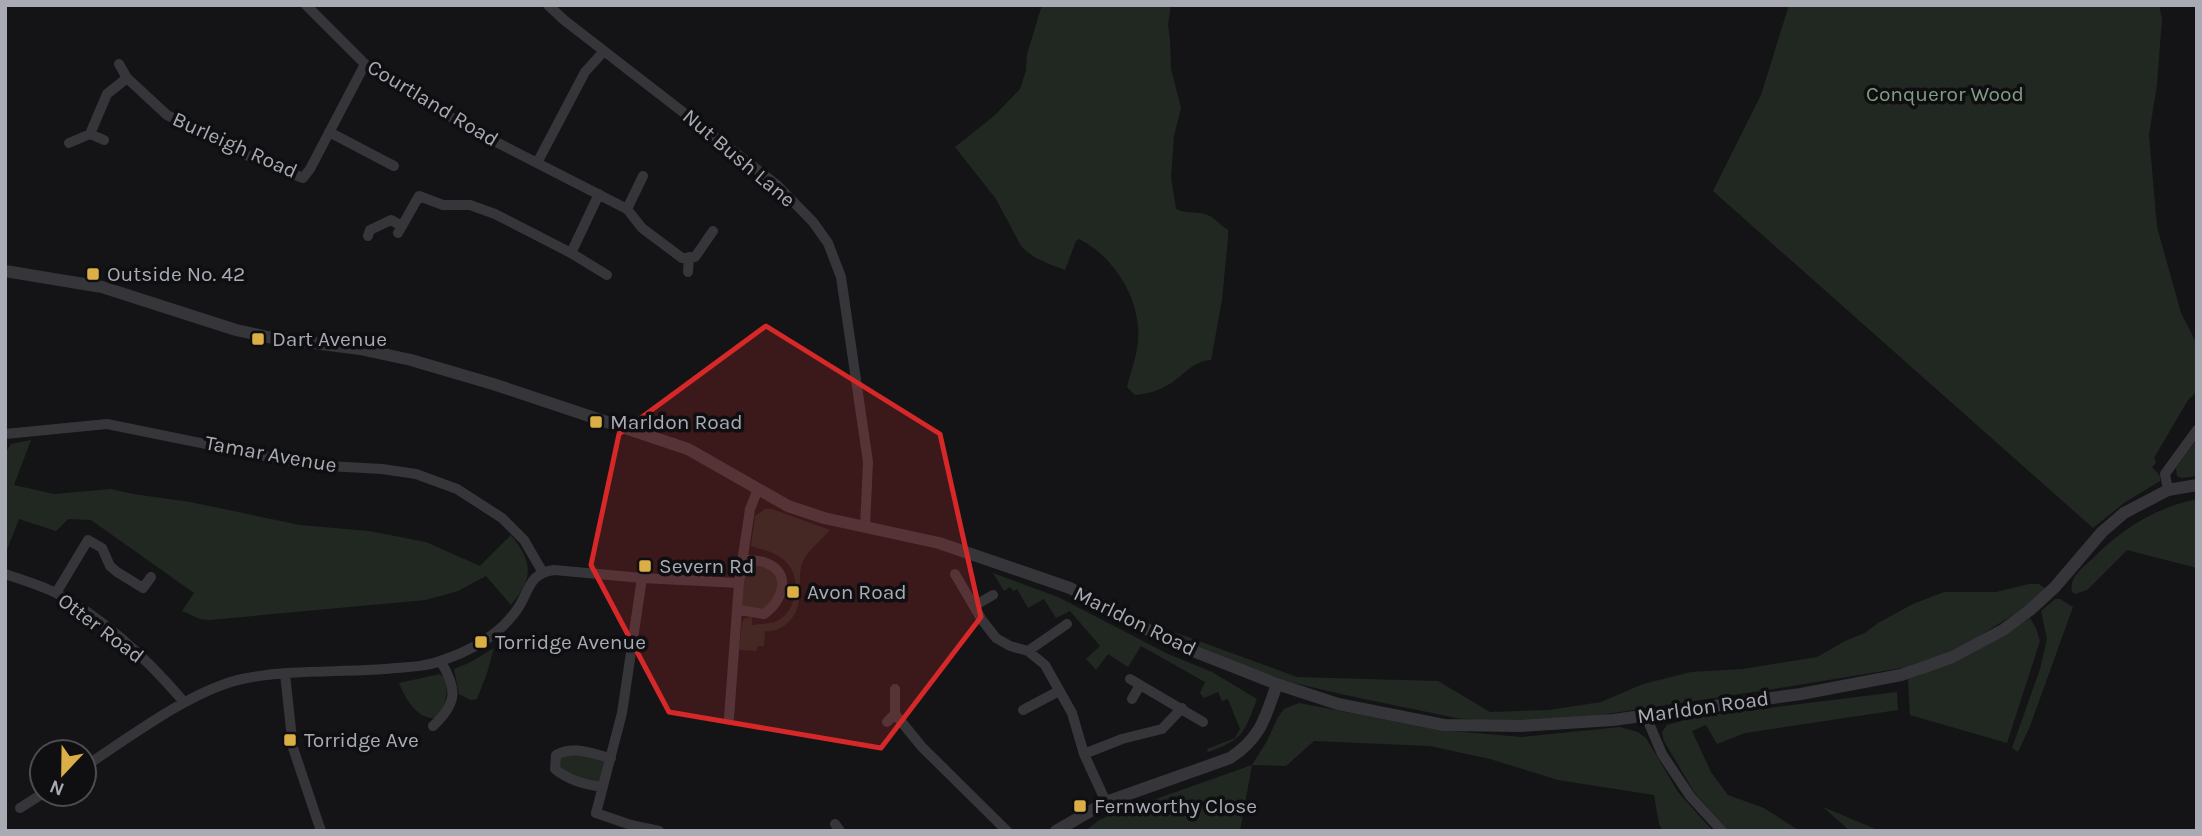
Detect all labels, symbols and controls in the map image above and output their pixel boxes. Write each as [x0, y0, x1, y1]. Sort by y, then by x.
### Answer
street label: Courtland Road [363, 54, 503, 152]
park label: Conqueror Wood [1866, 82, 2024, 106]
street label: Nut Bush Lane [678, 104, 800, 212]
street label: Burleigh Road [169, 107, 301, 183]
place label: Outside No. 42 [107, 262, 245, 286]
marker: Outside No. 42 [85, 266, 101, 282]
place label: Dart Avenue [272, 327, 387, 351]
marker: Dart Avenue [250, 331, 266, 347]
place label: Marldon Road [610, 410, 743, 434]
marker: Marldon Road [588, 414, 604, 430]
street label: Tamar Avenue [203, 431, 339, 477]
place label: Severn Rd [659, 554, 754, 578]
marker: Severn Rd [637, 558, 653, 574]
place label: Avon Road [807, 580, 907, 604]
street label: Marldon Road [1070, 581, 1200, 661]
marker: Avon Road [785, 584, 801, 600]
street label: Otter Road [53, 588, 149, 668]
place label: Torridge Avenue [495, 630, 646, 654]
marker: Torridge Avenue [473, 634, 489, 650]
street label: Marldon Road [1636, 686, 1770, 728]
place label: Torridge Ave [304, 728, 419, 752]
marker: Torridge Ave [282, 732, 298, 748]
north arrow [28, 738, 98, 808]
text: N [47, 775, 67, 801]
place label: Fernworthy Close [1094, 794, 1257, 818]
marker: Fernworthy Close [1072, 798, 1088, 814]

